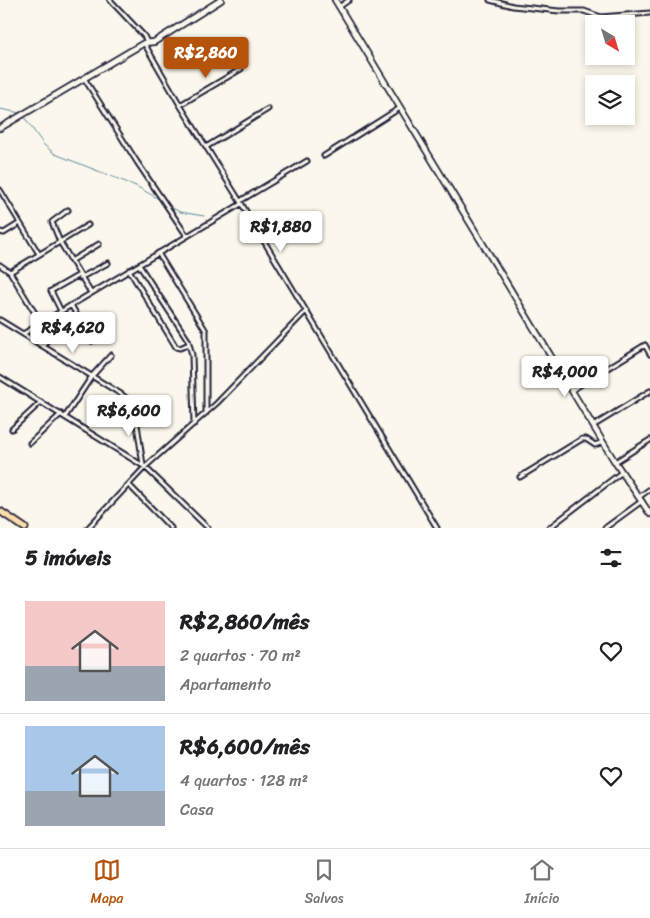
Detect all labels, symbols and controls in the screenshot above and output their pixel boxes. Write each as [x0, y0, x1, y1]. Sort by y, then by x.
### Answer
north arrow [585, 15, 635, 65]
map controls [585, 15, 635, 125]
pin: R$2,860 [160, 36, 252, 79]
text: R$2,860 [175, 38, 237, 67]
button: layers [585, 75, 635, 125]
pin: R$1,880 [235, 210, 327, 253]
text: R$1,880 [250, 212, 312, 241]
pin: R$4,620 [27, 312, 119, 354]
text: R$4,620 [41, 313, 105, 342]
pin: R$4,000 [519, 356, 611, 398]
text: R$4,000 [532, 357, 598, 386]
pin: R$6,600 [83, 394, 175, 437]
text: R$6,600 [97, 396, 161, 425]
text: 5 imóveis [25, 539, 111, 577]
icon: filters [597, 544, 625, 572]
text: R$2,860/mês [180, 603, 310, 641]
icon: home [65, 621, 125, 681]
icon: heart [597, 637, 625, 665]
text: 2 quartos · 70 m² [180, 641, 301, 670]
text: Apartamento [180, 670, 271, 699]
text: R$6,600/mês [180, 728, 310, 766]
icon: home [65, 746, 125, 806]
icon: heart [597, 762, 625, 790]
text: 4 quartos · 128 m² [180, 766, 308, 795]
text: Casa [180, 795, 213, 824]
tab: Mapa [91, 856, 123, 911]
tab: Salvos [304, 856, 344, 911]
tab: Início [525, 856, 559, 911]

